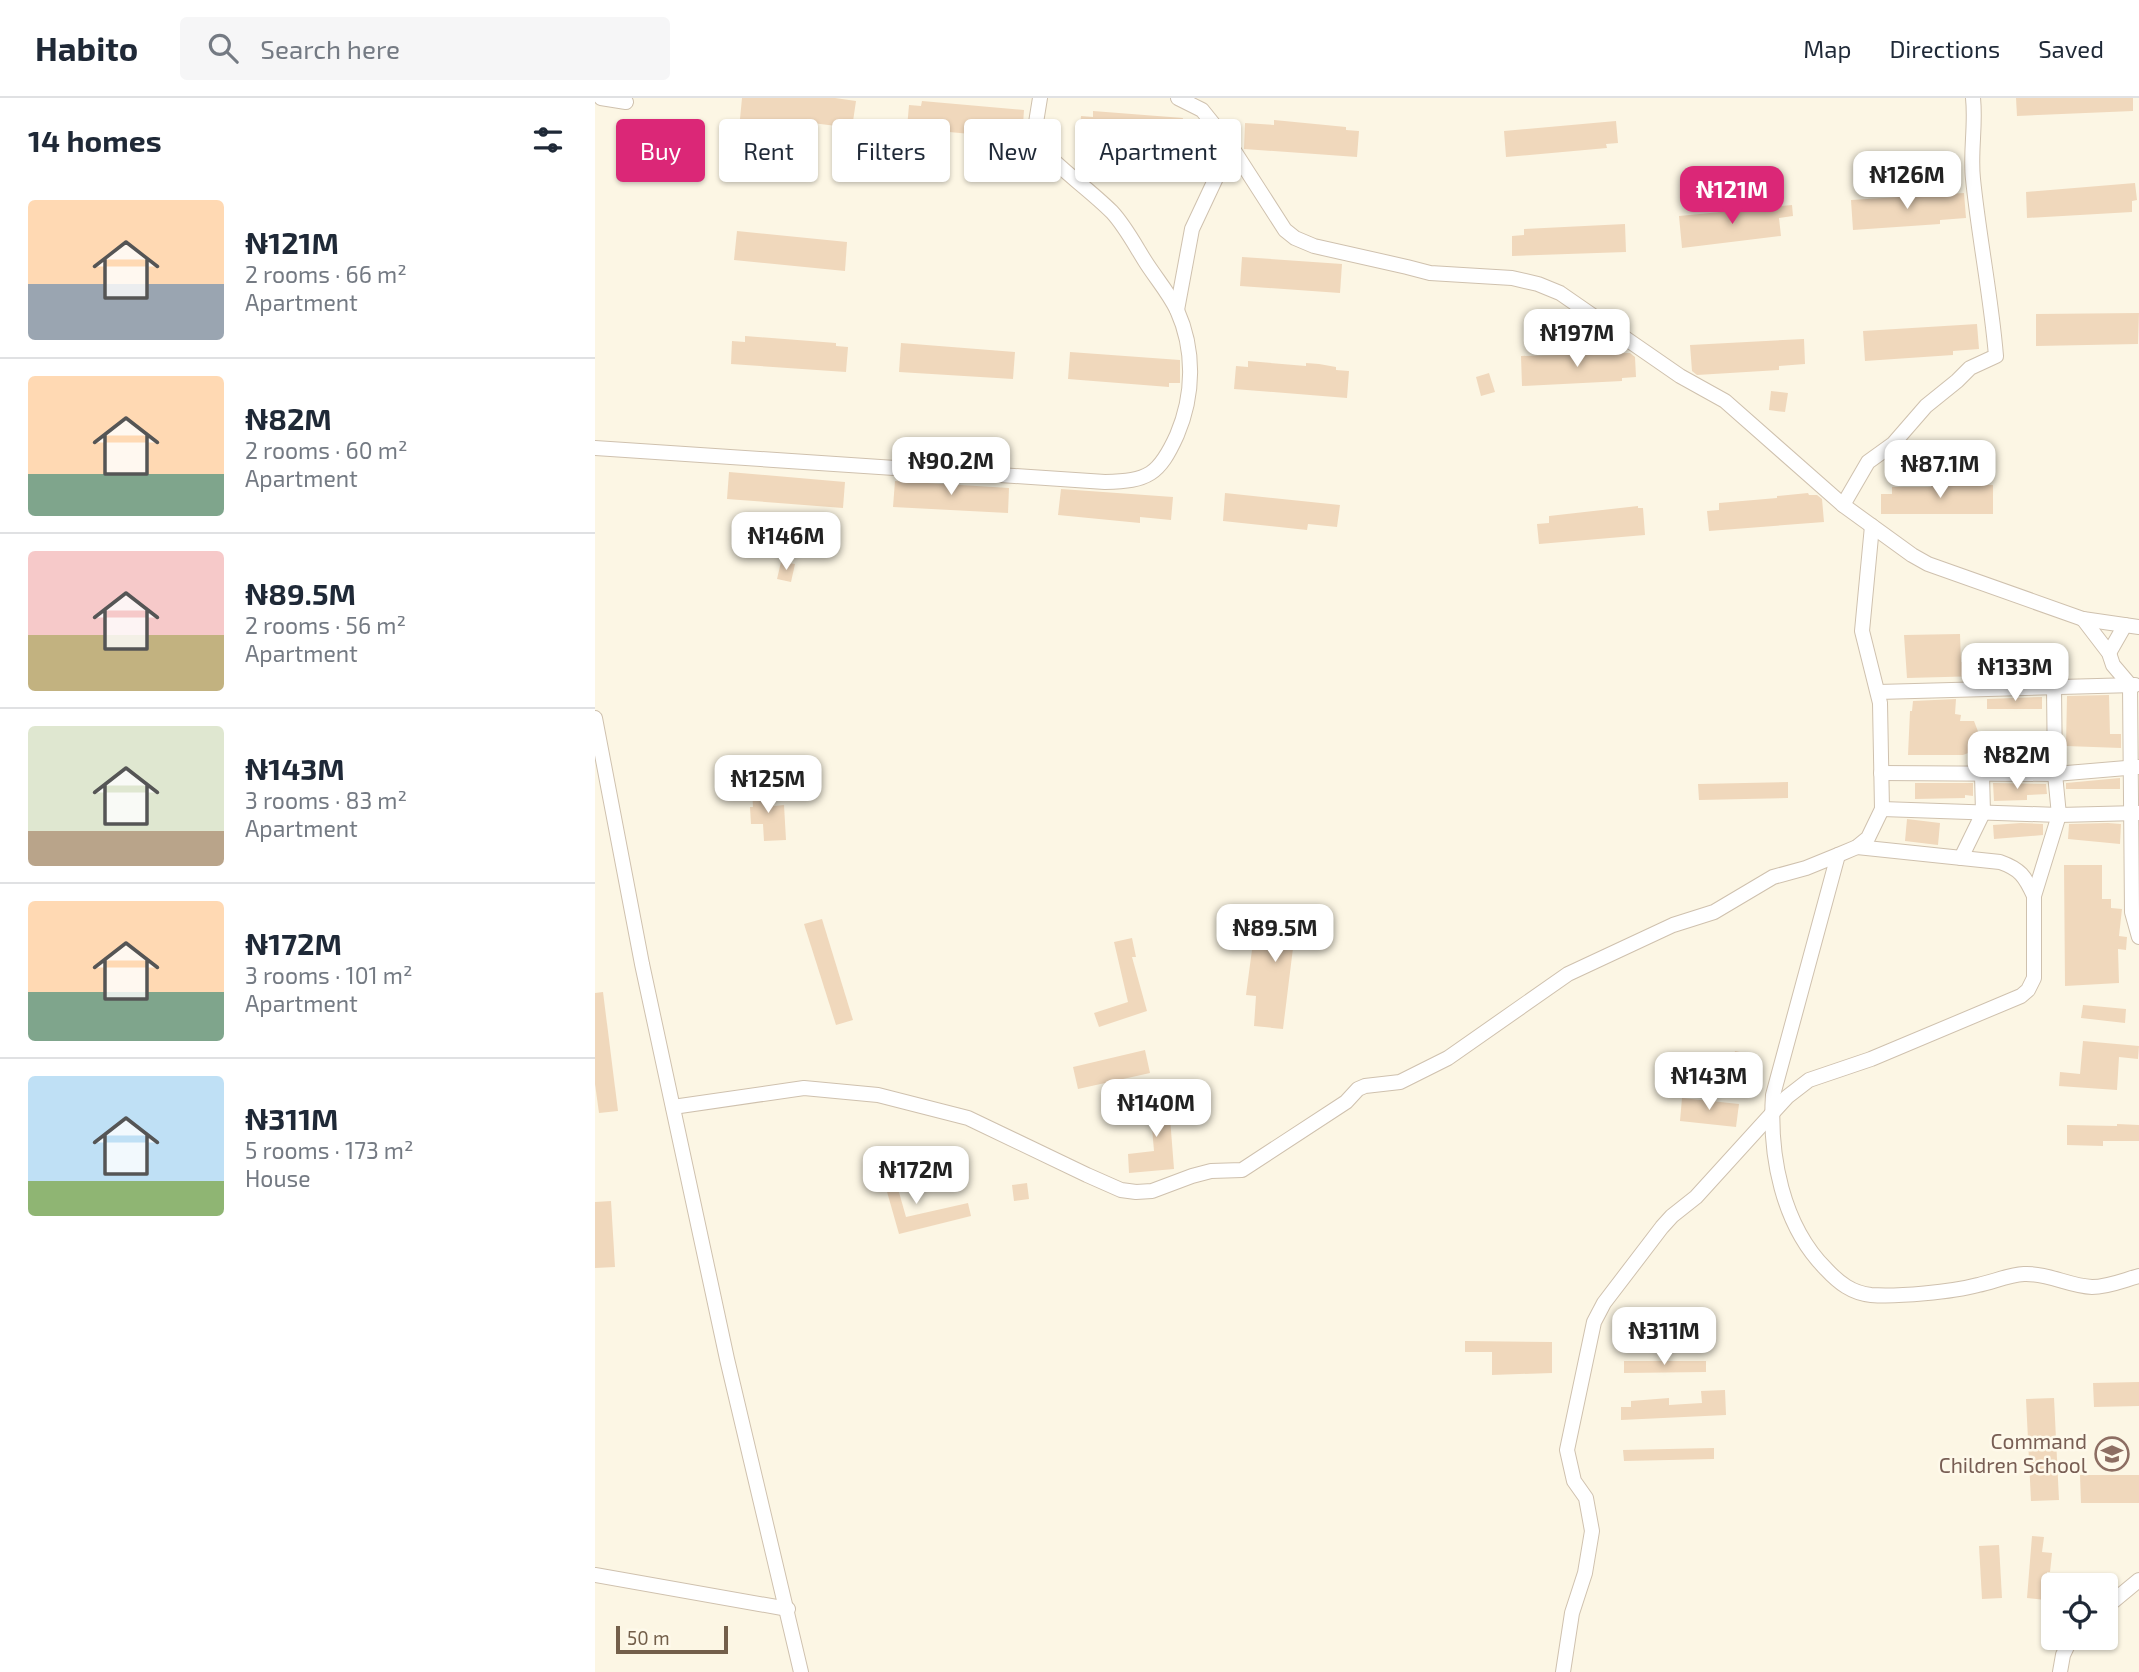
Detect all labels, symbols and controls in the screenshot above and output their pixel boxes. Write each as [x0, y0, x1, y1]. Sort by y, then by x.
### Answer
search box [180, 17, 670, 80]
text: Habito [35, 28, 138, 68]
icon: search [204, 29, 242, 67]
text: Search here [260, 33, 400, 64]
text: Map [1803, 34, 1851, 63]
text: Directions [1889, 34, 2000, 63]
text: Saved [2038, 34, 2104, 63]
chip: Buy [616, 119, 705, 182]
chip: Rent [719, 119, 818, 182]
chip: Filters [832, 119, 950, 182]
chip: New [964, 119, 1061, 182]
chip: Apartment [1075, 119, 1241, 182]
icon: filters [529, 121, 567, 159]
text: 14 homes [28, 122, 162, 158]
pin: ₦126M [1858, 152, 1956, 211]
text: ₦126M [1869, 160, 1945, 188]
pin: ₦121M [1683, 166, 1781, 226]
text: ₦121M [1696, 175, 1768, 203]
text: ₦121M [245, 224, 339, 260]
icon: home [84, 228, 168, 312]
text: 2 rooms · 66 m² [245, 260, 407, 288]
text: Apartment [245, 288, 358, 316]
pin: ₦197M [1528, 310, 1626, 369]
text: ₦197M [1540, 318, 1614, 346]
text: ₦82M [245, 400, 332, 436]
icon: home [84, 404, 168, 488]
text: 2 rooms · 60 m² [245, 436, 407, 464]
pin: ₦90.2M [894, 438, 1008, 497]
pin: ₦87.1M [1883, 440, 1997, 500]
text: ₦90.2M [908, 446, 994, 474]
text: ₦87.1M [1901, 449, 1979, 477]
text: Apartment [245, 464, 358, 492]
pin: ₦146M [737, 512, 835, 572]
text: ₦146M [748, 521, 824, 549]
text: ₦89.5M [245, 575, 356, 611]
icon: home [84, 579, 168, 663]
text: 2 rooms · 56 m² [245, 611, 406, 639]
text: Apartment [245, 639, 358, 667]
pin: ₦133M [1966, 644, 2064, 703]
text: ₦133M [1978, 652, 2052, 680]
pin: ₦82M [1976, 732, 2058, 791]
text: ₦82M [1984, 740, 2050, 768]
text: ₦143M [245, 750, 345, 786]
icon: home [84, 754, 168, 838]
pin: ₦125M [719, 756, 817, 815]
text: ₦125M [731, 764, 805, 792]
text: 3 rooms · 83 m² [245, 786, 407, 814]
text: Apartment [245, 814, 358, 842]
pin: ₦89.5M [1218, 904, 1332, 964]
text: ₦89.5M [1232, 913, 1318, 941]
text: ₦172M [245, 925, 342, 961]
icon: home [84, 929, 168, 1013]
text: 3 rooms · 101 m² [245, 961, 412, 989]
text: Apartment [245, 989, 358, 1017]
pin: ₦143M [1660, 1052, 1758, 1112]
text: ₦143M [1671, 1061, 1747, 1089]
pin: ₦140M [1107, 1080, 1205, 1139]
text: ₦140M [1117, 1088, 1195, 1116]
text: ₦311M [245, 1100, 339, 1136]
icon: home [84, 1104, 168, 1188]
text: 5 rooms · 173 m² [245, 1136, 414, 1164]
pin: ₦172M [867, 1146, 965, 1206]
text: ₦172M [879, 1155, 953, 1183]
text: House [245, 1164, 311, 1192]
pin: ₦311M [1615, 1308, 1713, 1367]
text: ₦311M [1628, 1316, 1700, 1344]
place label: Command Children School [1939, 1428, 2088, 1477]
school or university icon: Command Children School [2093, 1435, 2131, 1473]
map controls [2041, 1573, 2118, 1650]
button: locate [2041, 1573, 2118, 1650]
scale bar [616, 1623, 728, 1655]
text: 50 m [627, 1626, 670, 1649]

